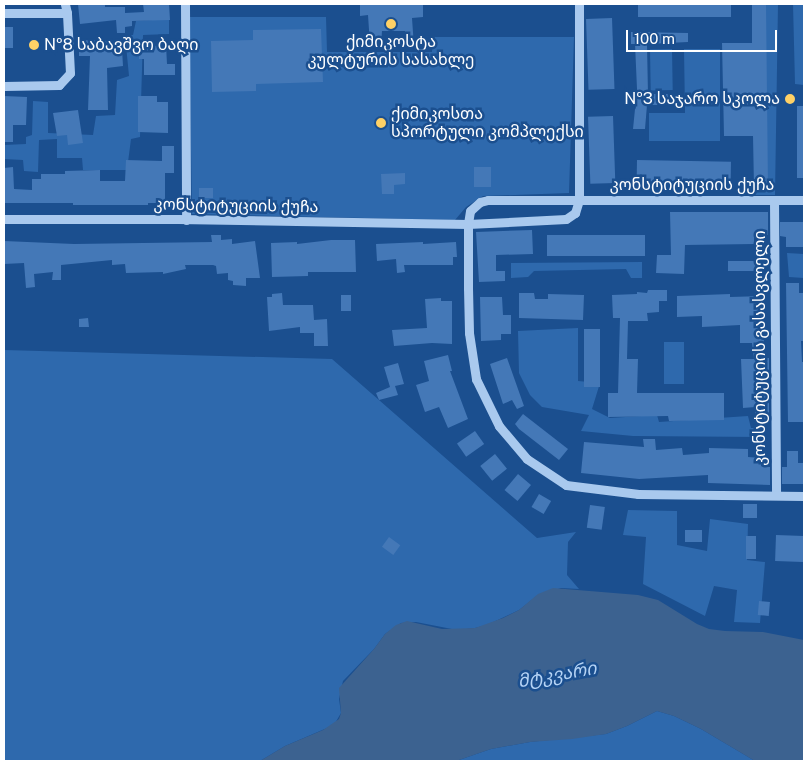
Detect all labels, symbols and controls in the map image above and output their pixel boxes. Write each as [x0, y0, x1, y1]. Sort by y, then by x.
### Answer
marker: ქიმიკოსტა კულტურის სასახლე [385, 18, 397, 30]
scale bar [628, 20, 779, 52]
text: 100 m [634, 30, 675, 47]
place label: ქიმიკოსტა კულტურის სასახლე [308, 32, 474, 70]
place label: №8 საბავშვო ბაღი [44, 35, 198, 55]
marker: №8 საბავშვო ბაღი [28, 39, 40, 51]
place label: №3 საჯარო სკოლა [624, 89, 780, 109]
marker: №3 საჯარო სკოლა [784, 93, 796, 105]
place label: ქიმიკოსთა სპორტული კომპლექსი [391, 104, 584, 142]
marker: ქიმიკოსთა სპორტული კომპლექსი [375, 117, 387, 129]
street label: კონსტიტუციის ქუჩა [610, 175, 774, 195]
street label: კონსტიტუციის ქუჩა [154, 195, 318, 217]
street label: კონსტიტუციის გასასვლელი [750, 230, 770, 466]
water label: მტკვარი [516, 657, 598, 693]

